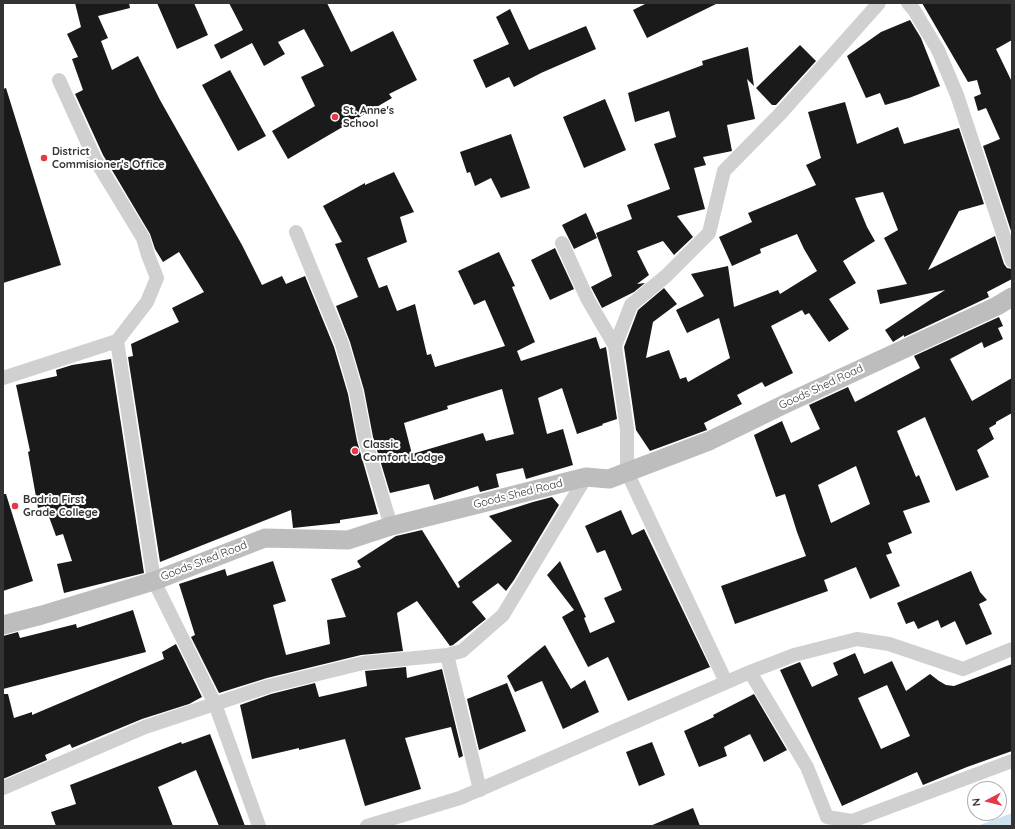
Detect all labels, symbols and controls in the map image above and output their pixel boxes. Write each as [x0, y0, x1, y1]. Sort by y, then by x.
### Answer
place label: St. Anne's School [343, 104, 394, 130]
marker: St. Anne's School [330, 112, 340, 122]
place label: District Commisioner's Office [52, 145, 165, 171]
marker: District Commisioner's Office [39, 153, 49, 163]
street label: Goods Shed Road [777, 362, 865, 412]
place label: Classic Comfort Lodge [363, 438, 444, 464]
marker: Classic Comfort Lodge [350, 446, 360, 456]
street label: Goods Shed Road [472, 477, 564, 511]
place label: Badria First Grade College [23, 493, 98, 519]
marker: Badria First Grade College [10, 501, 20, 511]
street label: Goods Shed Road [159, 538, 249, 584]
north arrow [967, 781, 1007, 821]
text: N [969, 797, 984, 807]

